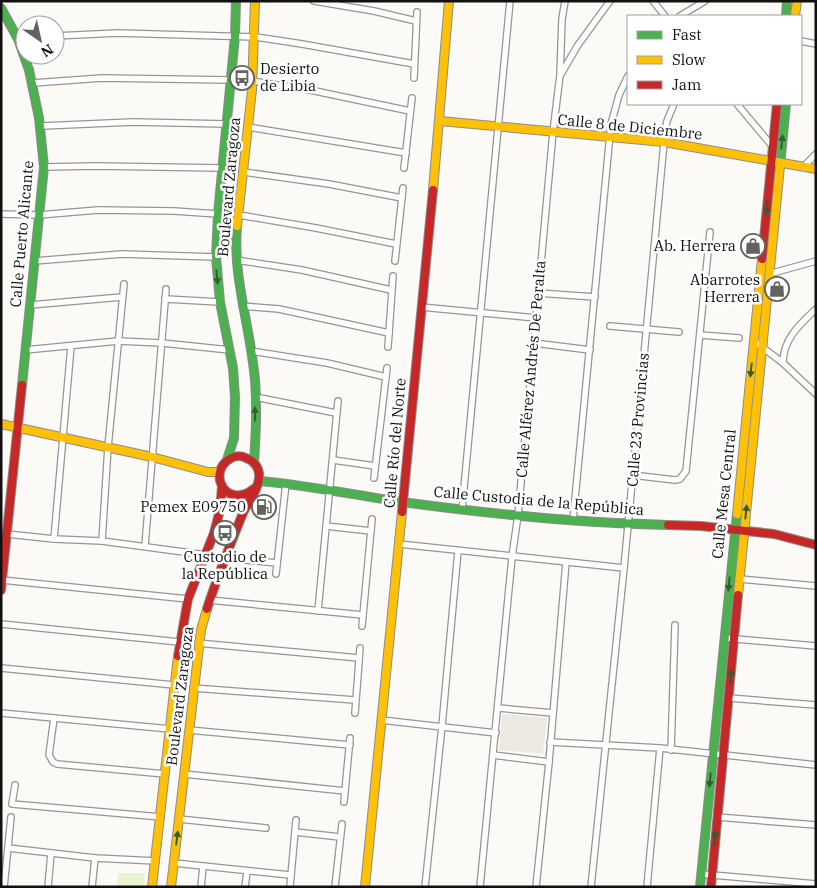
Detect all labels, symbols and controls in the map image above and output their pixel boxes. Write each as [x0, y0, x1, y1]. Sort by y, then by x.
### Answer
north arrow [15, 15, 65, 65]
legend [627, 15, 802, 105]
text: Fast [672, 25, 702, 44]
text: N [38, 40, 57, 61]
text: Slow [672, 50, 706, 69]
place label: Desierto de Libia [260, 59, 319, 95]
bus stop icon: Desierto de Libia [229, 65, 255, 91]
text: Jam [672, 75, 701, 94]
street label: Calle 8 de Diciembre [557, 109, 703, 144]
street label: Boulevard Zaragoza [213, 116, 244, 258]
one-way arrow [778, 134, 786, 150]
street label: Calle Puerto Alicante [6, 160, 37, 308]
one-way arrow [763, 201, 771, 217]
shop icon: Ab. Herrera [740, 233, 766, 259]
place label: Ab. Herrera [654, 236, 736, 255]
street label: Calle Alférez Andrés De Peralta [512, 259, 549, 479]
one-way arrow [214, 269, 222, 285]
place label: Abarrotes Herrera [690, 270, 760, 306]
shop icon: Abarrotes Herrera [764, 276, 790, 302]
street label: Calle 23 Provincias [622, 352, 653, 488]
one-way arrow [747, 362, 755, 378]
street label: Calle Río del Norte [379, 377, 410, 509]
one-way arrow [251, 406, 259, 422]
street label: Calle Mesa Central [707, 428, 740, 560]
street label: Calle Custodia de la República [433, 482, 645, 519]
fuel station icon: Pemex E09750 [251, 494, 277, 520]
place label: Pemex E09750 [140, 497, 246, 516]
one-way arrow [742, 504, 750, 520]
bus stop icon: Custodio de la República [212, 520, 238, 546]
place label: Custodio de la República [182, 547, 268, 583]
one-way arrow [725, 576, 733, 592]
street label: Boulevard Zaragoza [162, 625, 197, 767]
one-way arrow [727, 668, 735, 684]
one-way arrow [705, 773, 713, 789]
one-way arrow [173, 830, 181, 846]
one-way arrow [711, 830, 719, 846]

